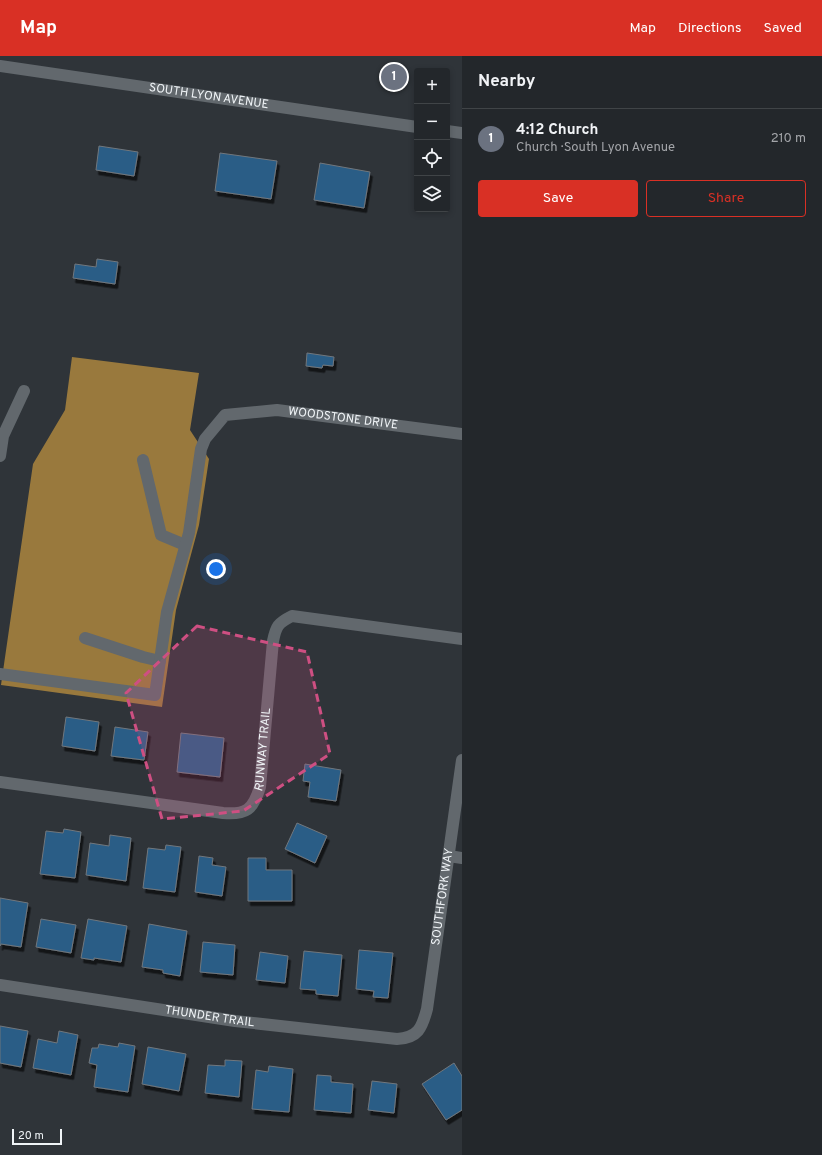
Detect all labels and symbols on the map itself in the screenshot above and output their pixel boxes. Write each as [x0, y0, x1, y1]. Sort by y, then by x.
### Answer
pin: 1 [381, 62, 407, 92]
street label: SOUTH LYON AVENUE [148, 80, 270, 113]
street label: WOODSTONE DRIVE [287, 404, 399, 434]
your location [206, 559, 226, 579]
street label: RUNWAY TRAIL [251, 707, 275, 793]
street label: SOUTHFORK WAY [428, 847, 458, 946]
street label: THUNDER TRAIL [164, 1002, 255, 1031]
scale bar [12, 1127, 62, 1146]

